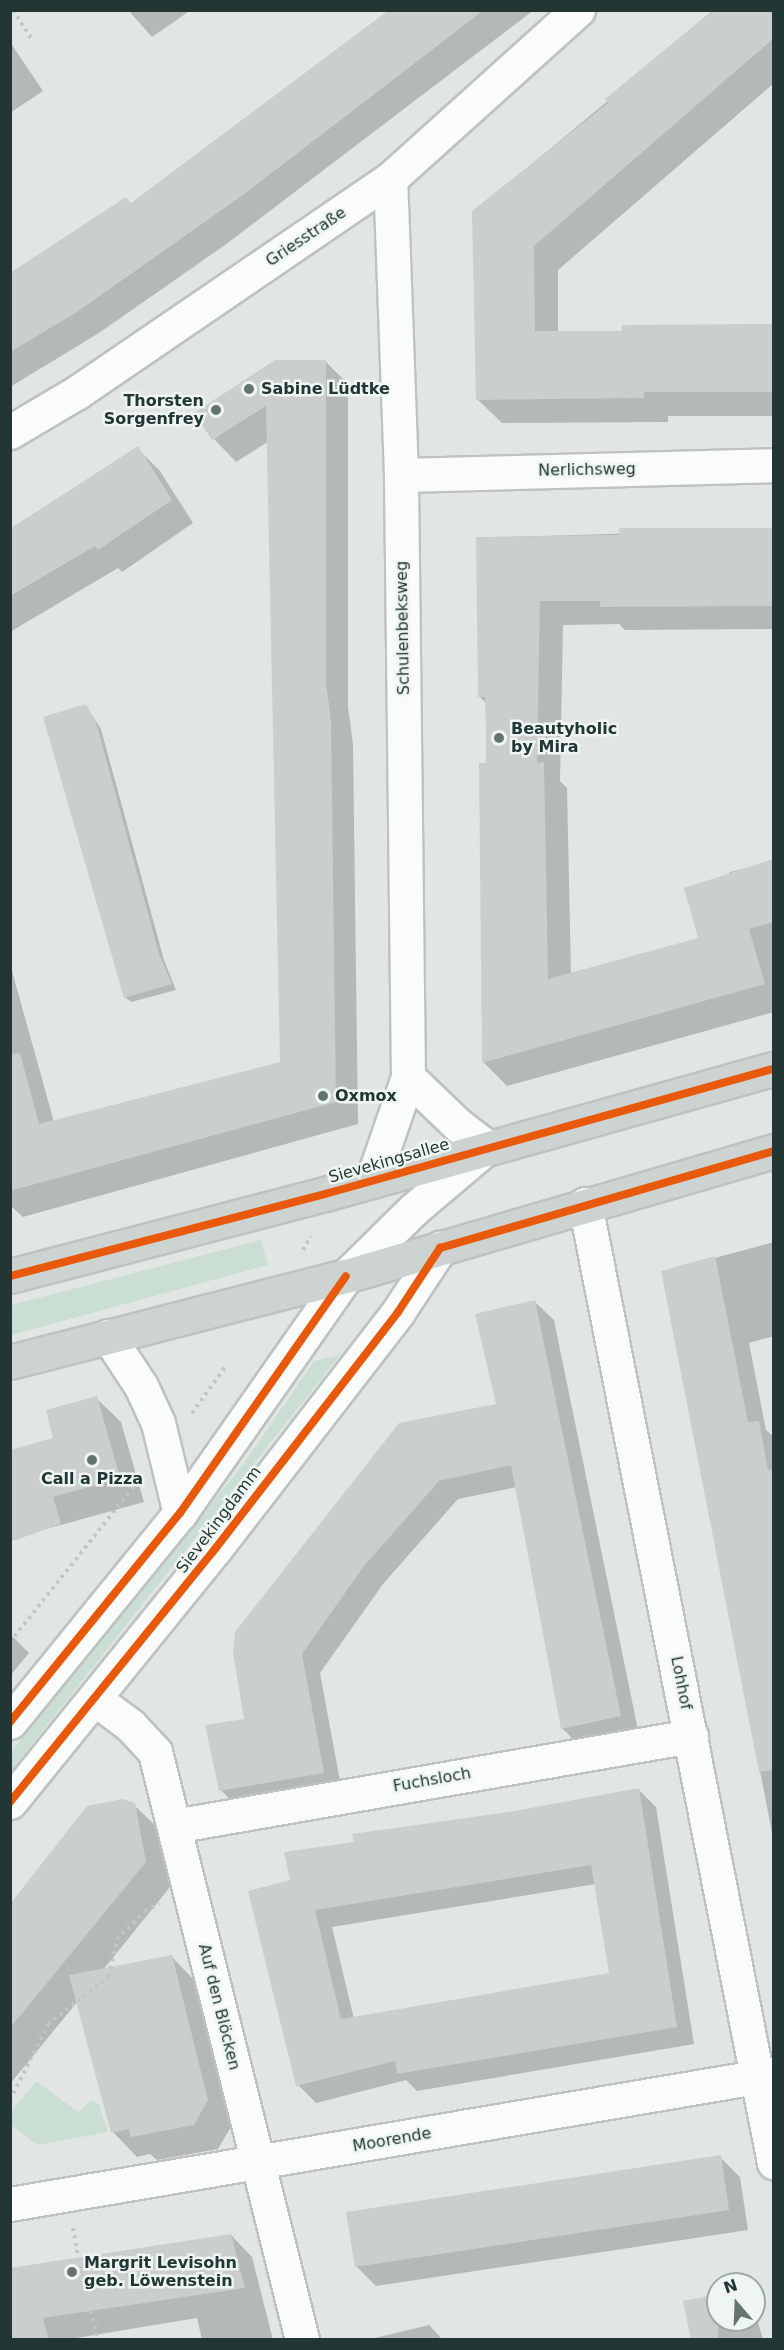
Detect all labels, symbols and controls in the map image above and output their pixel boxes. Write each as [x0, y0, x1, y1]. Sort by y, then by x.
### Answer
street label: Griesstraße [262, 203, 350, 271]
place label: Sabine Lüdtke [261, 379, 390, 399]
marker: Sabine Lüdtke [242, 382, 256, 396]
place label: Thorsten Sorgenfrey [104, 391, 204, 429]
marker: Thorsten Sorgenfrey [209, 403, 223, 417]
street label: Nerlichsweg [538, 460, 636, 480]
street label: Schulenbeksweg [392, 561, 414, 695]
place label: Beautyholic by Mira [511, 719, 617, 757]
marker: Beautyholic by Mira [492, 731, 506, 745]
place label: Oxmox [335, 1086, 397, 1106]
marker: Oxmox [316, 1089, 330, 1103]
street label: Sievekingsallee [327, 1135, 451, 1187]
marker: Call a Pizza [85, 1453, 99, 1467]
street label: Sievekingdamm [173, 1463, 265, 1577]
place label: Call a Pizza [41, 1469, 143, 1489]
street label: Lohhof [666, 1655, 696, 1711]
street label: Fuchsloch [391, 1764, 473, 1796]
street label: Auf den Blöcken [194, 1942, 244, 2072]
street label: Moorende [351, 2124, 433, 2156]
place label: Margrit Levisohn geb. Löwenstein [84, 2253, 237, 2291]
marker: Margrit Levisohn geb. Löwenstein [65, 2265, 79, 2279]
north arrow [706, 2272, 766, 2332]
text: N [721, 2275, 740, 2298]

